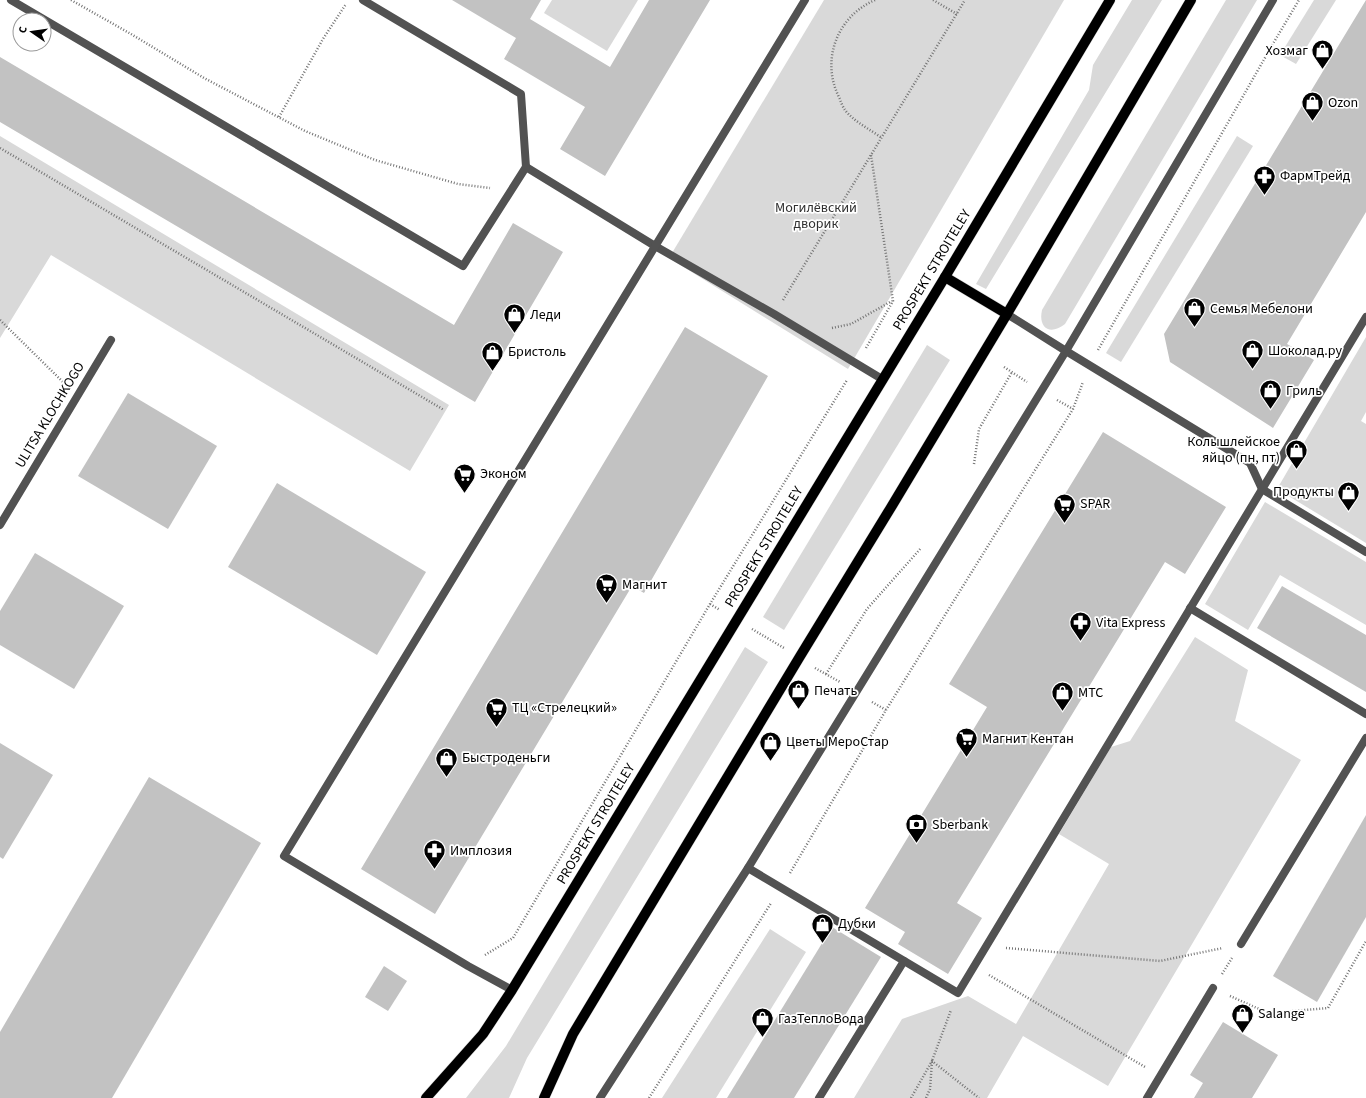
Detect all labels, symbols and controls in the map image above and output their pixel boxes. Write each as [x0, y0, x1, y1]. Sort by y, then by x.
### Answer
north arrow [12, 12, 52, 52]
text: С [15, 24, 31, 35]
shop icon: Хозмаг [1310, 38, 1336, 71]
place label: Хозмаг [1266, 41, 1308, 61]
shop icon: Ozon [1299, 90, 1325, 123]
place label: Ozon [1328, 93, 1358, 113]
pharmacy icon: ФармТрейд [1251, 163, 1277, 196]
place label: ФармТрейд [1280, 166, 1351, 186]
park label: Могилёвский дворик [775, 198, 857, 234]
street label: PROSPEKT STROITELEY [888, 206, 976, 334]
shop icon: Семья Мебелони [1182, 296, 1208, 329]
place label: Семья Мебелони [1210, 299, 1313, 319]
shop icon: Леди [501, 302, 527, 335]
place label: Леди [530, 305, 561, 325]
shop icon: Шоколад.ру [1239, 338, 1265, 371]
shop icon: Бристоль [480, 339, 506, 372]
place label: Шоколад.ру [1268, 341, 1343, 361]
place label: Бристоль [508, 342, 566, 362]
street label: ULITSA KLOCHKOGO [10, 358, 90, 472]
shop icon: Гриль [1258, 378, 1284, 411]
place label: Гриль [1286, 381, 1322, 401]
place label: Колышлейское яйцо (пн, пт) [1187, 432, 1280, 468]
shop icon: Колышлейское яйцо (пн, пт) [1283, 437, 1309, 470]
supermarket icon: Эконом [451, 461, 477, 494]
place label: Эконом [480, 464, 527, 484]
shop icon: Продукты [1336, 479, 1362, 512]
place label: Продукты [1273, 482, 1334, 502]
street label: PROSPEKT STROITELEY [720, 483, 808, 611]
supermarket icon: SPAR [1051, 491, 1077, 524]
place label: SPAR [1080, 494, 1110, 514]
supermarket icon: Магнит [594, 572, 620, 605]
place label: Магнит [622, 575, 668, 595]
pharmacy icon: Vita Express [1068, 610, 1094, 643]
place label: Vita Express [1096, 613, 1165, 633]
shop icon: Печать [785, 678, 811, 711]
shop icon: МТС [1050, 680, 1076, 713]
place label: Печать [814, 681, 857, 701]
place label: МТС [1078, 683, 1103, 703]
supermarket icon: ТЦ «Стрелецкий» [483, 695, 509, 728]
place label: ТЦ «Стрелецкий» [512, 698, 617, 718]
supermarket icon: Магнит Кентан [953, 726, 979, 759]
shop icon: Цветы МероСтар [758, 729, 784, 762]
place label: Магнит Кентан [982, 729, 1074, 749]
place label: Цветы МероСтар [786, 732, 889, 752]
shop icon: Быстроденьги [433, 745, 459, 778]
place label: Быстроденьги [462, 748, 550, 768]
street label: PROSPEKT STROITELEY [552, 760, 640, 888]
bank icon: Sberbank [903, 812, 929, 845]
place label: Sberbank [932, 815, 988, 835]
pharmacy icon: Имплозия [421, 838, 447, 871]
place label: Имплозия [450, 841, 512, 861]
shop icon: Дубки [809, 911, 835, 944]
place label: Дубки [838, 914, 876, 934]
shop icon: Salange [1229, 1001, 1255, 1034]
place label: Salange [1258, 1004, 1305, 1024]
shop icon: ГазТеплоВода [750, 1006, 776, 1039]
place label: ГазТеплоВода [778, 1009, 864, 1029]

